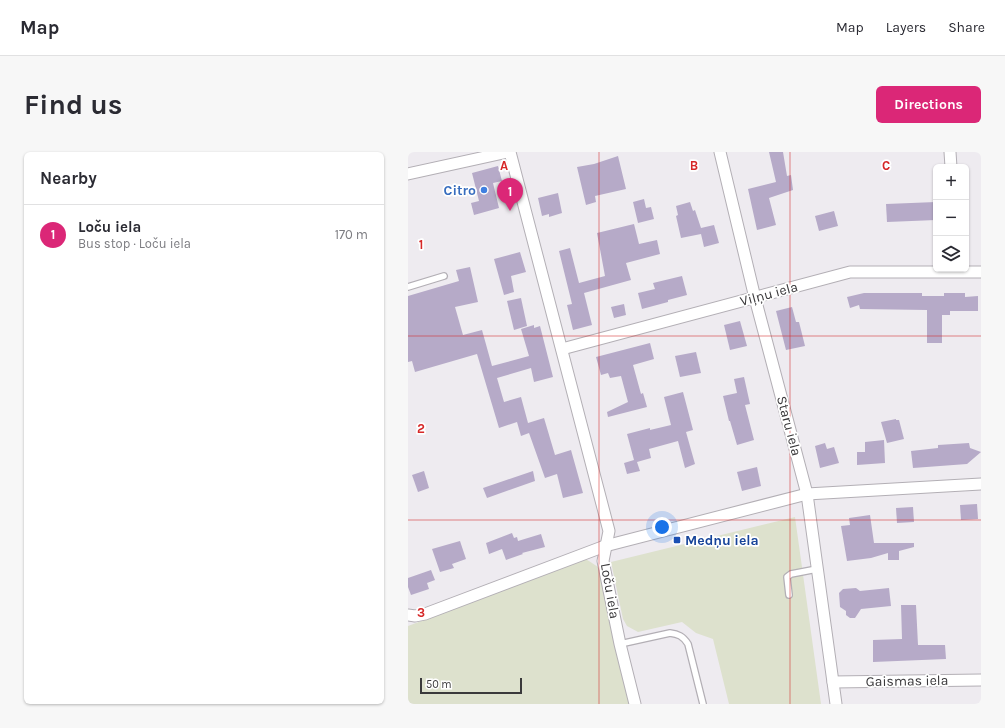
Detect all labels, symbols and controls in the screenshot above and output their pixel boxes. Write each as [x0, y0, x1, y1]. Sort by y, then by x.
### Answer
text: Map [20, 17, 59, 39]
text: Map [836, 19, 864, 36]
text: Layers [886, 19, 926, 36]
text: Share [948, 19, 985, 36]
button: Directions [876, 86, 981, 123]
text: Find us [24, 88, 123, 121]
text: A [500, 158, 508, 173]
text: B [690, 158, 698, 173]
text: C [882, 158, 890, 173]
map controls [933, 164, 969, 272]
button: + [933, 164, 969, 200]
text: Nearby [40, 168, 97, 188]
pin: 1 [497, 178, 523, 211]
place label: Citro [444, 182, 476, 199]
marker: Citro [479, 185, 489, 195]
button: − [933, 200, 969, 236]
text: Loču iela [78, 218, 141, 236]
text: 1 [51, 227, 55, 242]
text: 170 m [335, 227, 368, 242]
text: Bus stop · Loču iela [78, 236, 191, 251]
button: layers [933, 236, 969, 272]
text: 1 [419, 237, 423, 252]
street label: Viļņu iela [738, 278, 800, 310]
street label: Staru iela [773, 394, 805, 458]
text: 2 [417, 421, 425, 436]
your location [652, 517, 672, 537]
place label: Medņu iela [685, 532, 759, 549]
marker: Medņu iela [672, 535, 682, 545]
street label: Loču iela [597, 562, 623, 620]
text: 3 [417, 605, 425, 620]
street label: Gaismas iela [865, 672, 949, 690]
scale bar [420, 676, 522, 695]
text: 50 m [426, 678, 452, 691]

